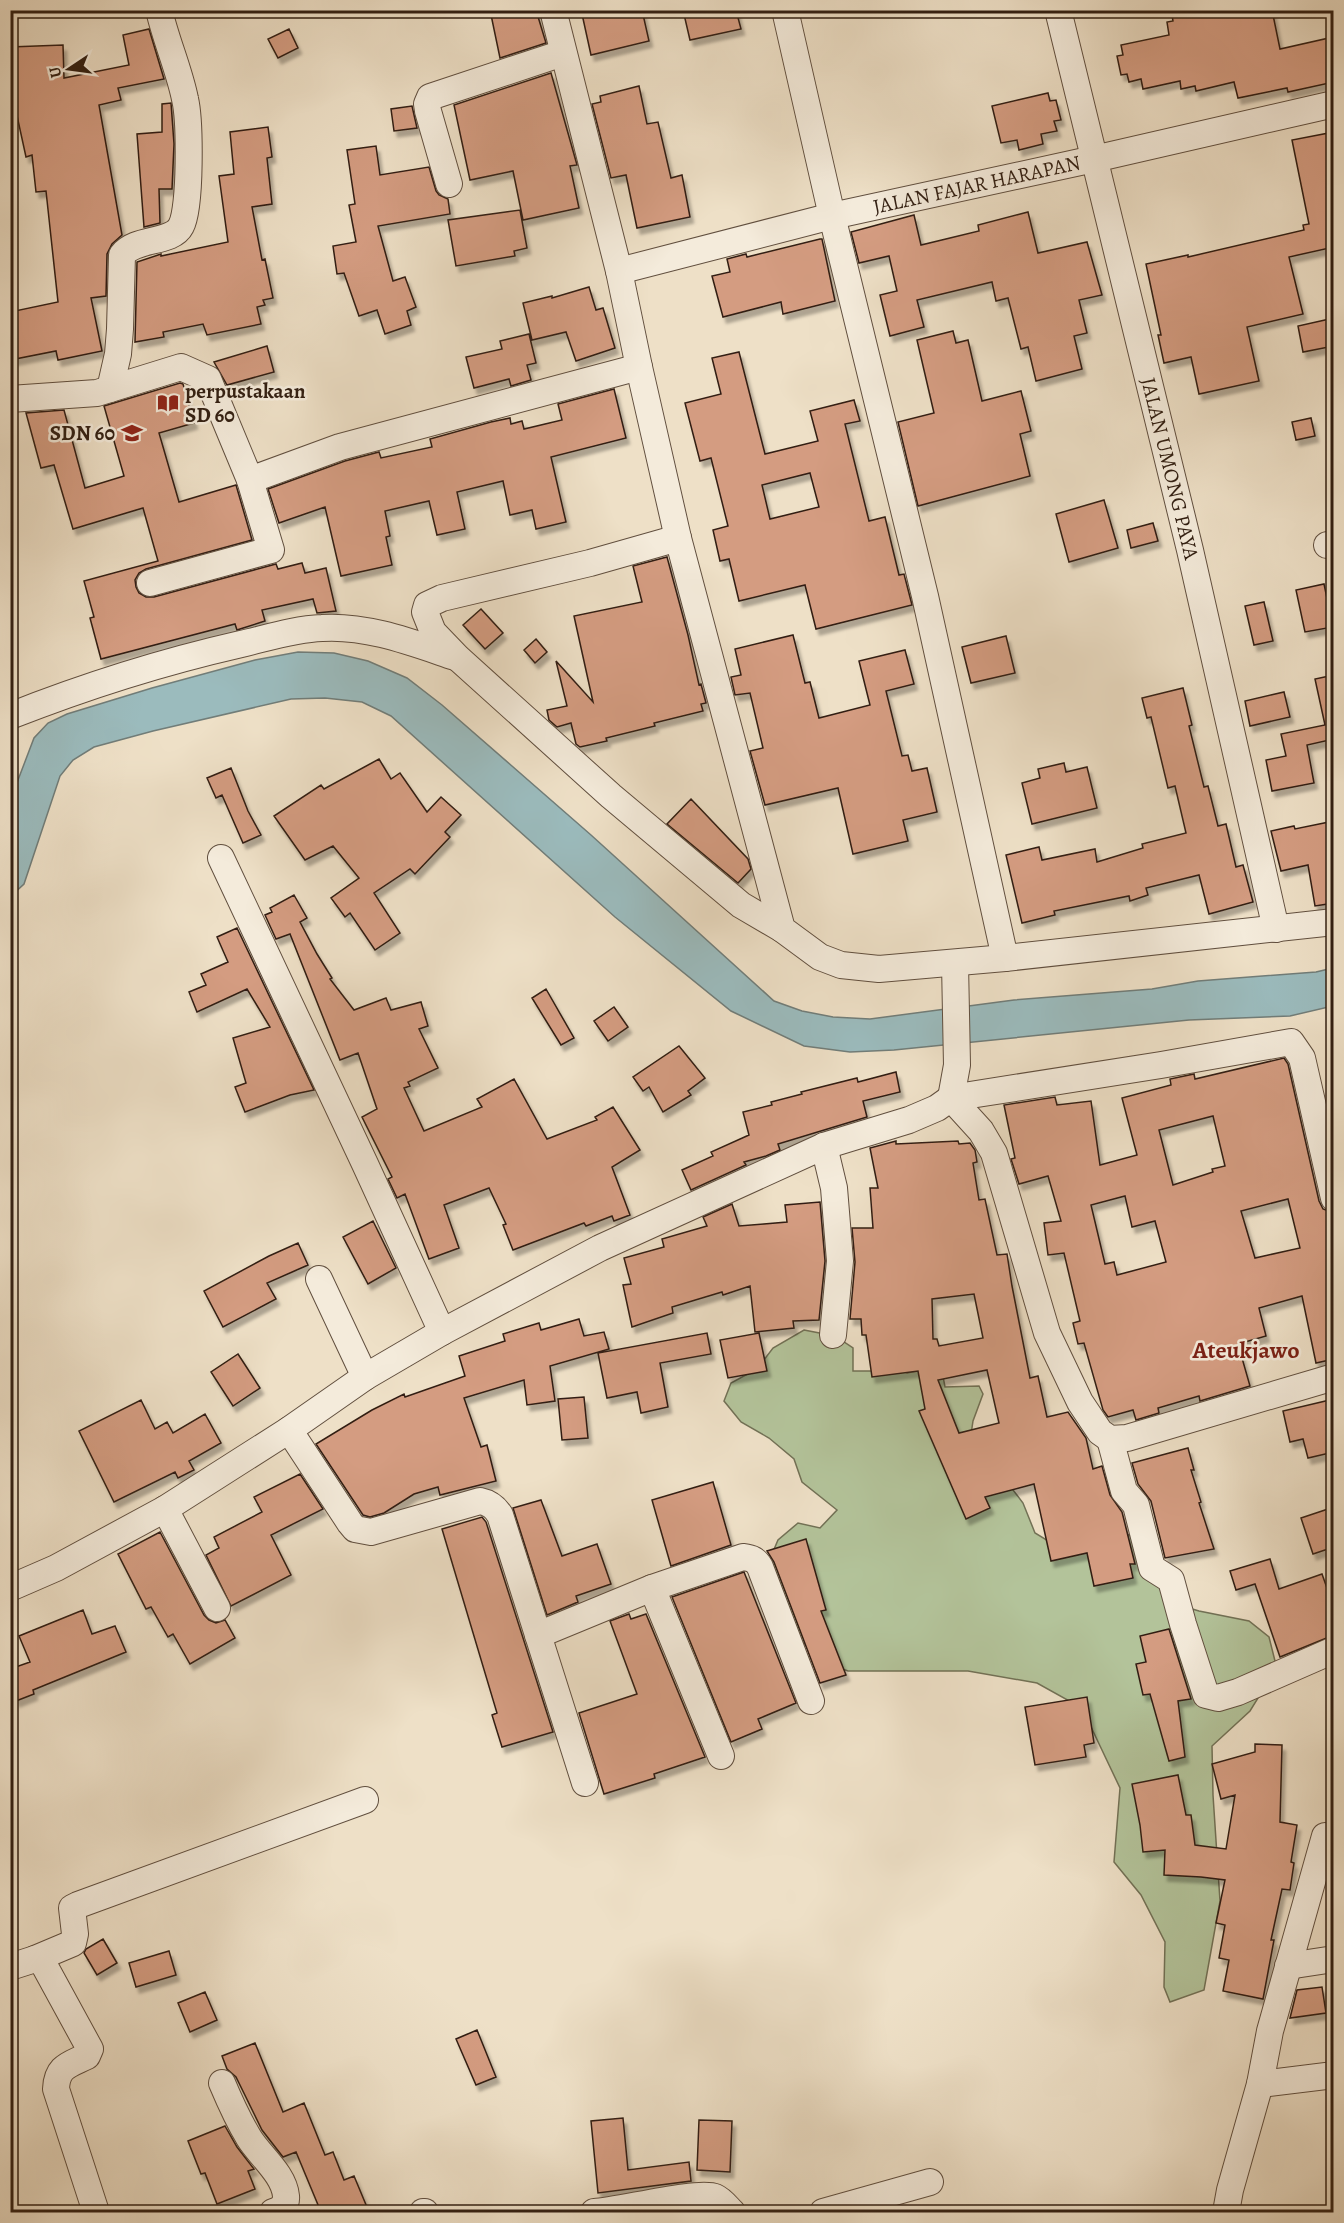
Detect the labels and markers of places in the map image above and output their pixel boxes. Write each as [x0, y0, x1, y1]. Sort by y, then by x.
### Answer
place label: perpustakaan SD 60 [185, 377, 306, 429]
library icon: perpustakaan SD 60 [156, 391, 180, 415]
place label: SDN 60 [50, 419, 115, 447]
school or university icon: SDN 60 [120, 421, 144, 445]

